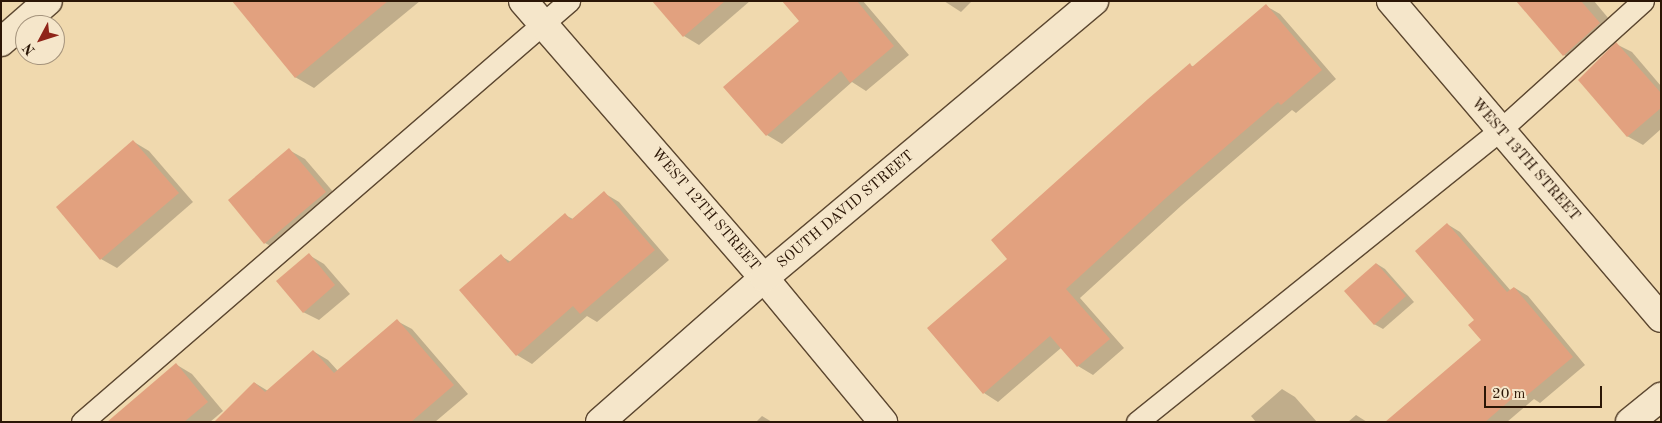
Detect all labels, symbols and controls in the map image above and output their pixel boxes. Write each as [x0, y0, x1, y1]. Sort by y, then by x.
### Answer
north arrow [15, 15, 65, 65]
text: N [20, 40, 38, 58]
street label: WEST 13TH STREET [1467, 95, 1583, 225]
street label: WEST 12TH STREET [647, 145, 763, 275]
street label: SOUTH DAVID STREET [774, 147, 918, 273]
scale bar [1487, 376, 1604, 408]
text: 20 m [1492, 387, 1526, 402]

